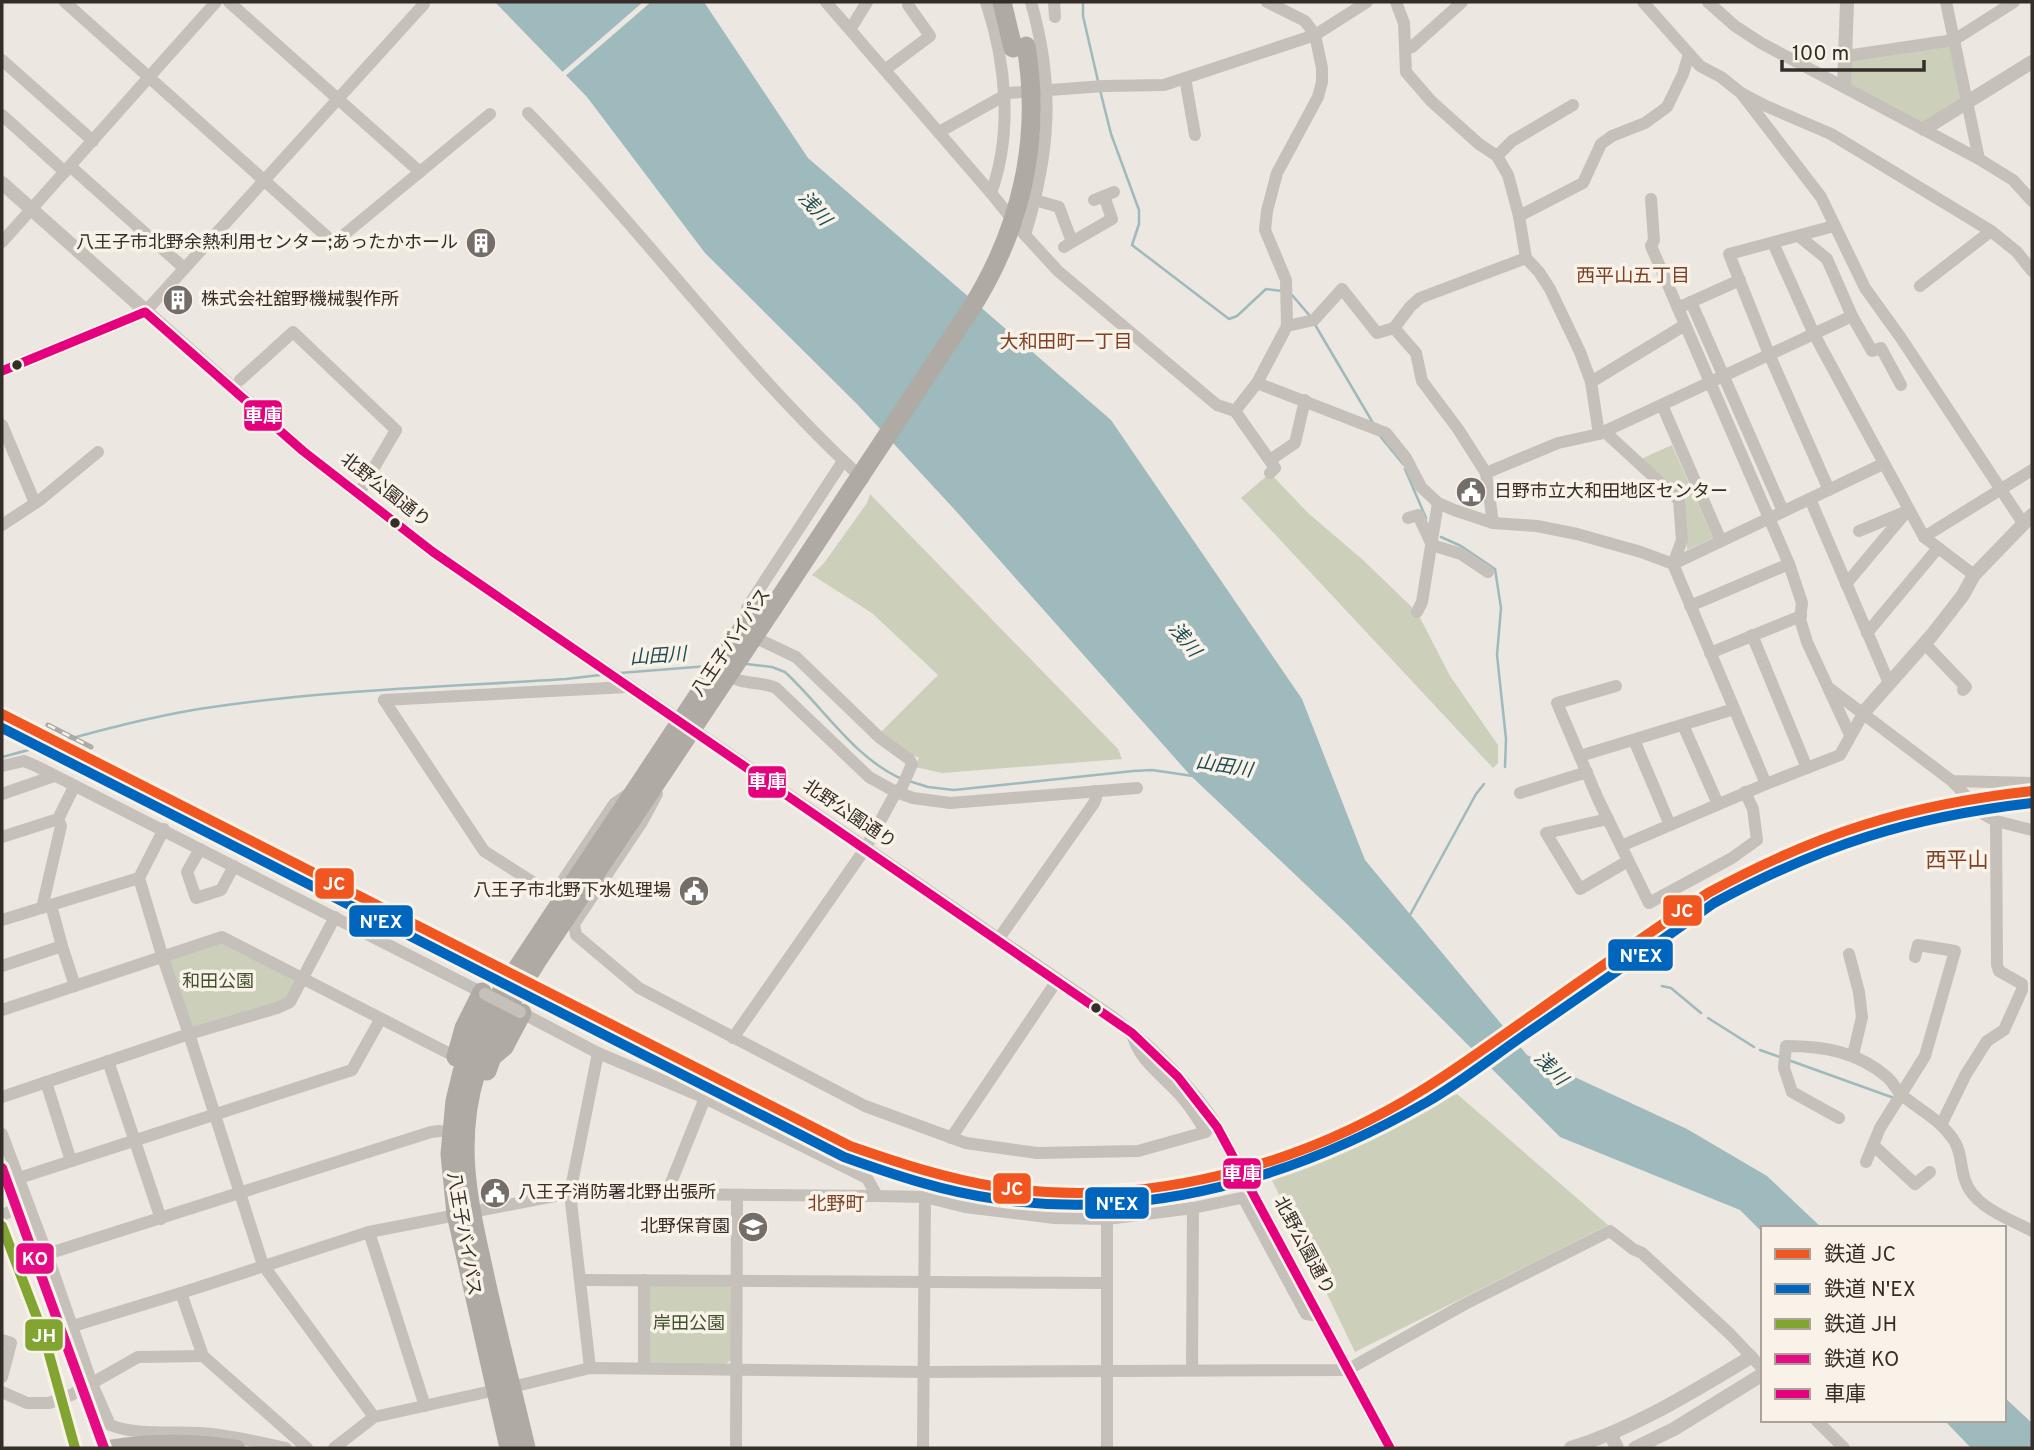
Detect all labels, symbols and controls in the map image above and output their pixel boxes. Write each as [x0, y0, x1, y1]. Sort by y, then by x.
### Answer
scale bar [1782, 28, 1924, 72]
text: 100 m [1792, 41, 1849, 68]
water label: 浅川 [792, 187, 837, 233]
building icon: 八王子市北野余熱利用センター;あったかホール [464, 226, 498, 260]
place label: 八王子市北野余熱利用センター;あったかホール [76, 232, 458, 255]
district label: 西平山五丁目 [1576, 265, 1690, 289]
building icon: 株式会社舘野機械製作所 [161, 283, 195, 317]
place label: 株式会社舘野機械製作所 [201, 289, 399, 312]
district label: 大和田町一丁目 [999, 331, 1133, 355]
unlabelled marker [10, 358, 24, 372]
line badge: 車庫 [243, 399, 283, 432]
text: 車庫 [244, 405, 282, 429]
street label: 北野公園通り [335, 449, 435, 533]
public building icon: 日野市立大和田地区センター [1454, 475, 1488, 509]
place label: 日野市立大和田地区センター [1494, 481, 1728, 504]
unlabelled marker [388, 516, 402, 530]
street label: 八王子バイパス [687, 584, 777, 702]
water label: 浅川 [1163, 618, 1207, 664]
water label: 山田川 [629, 643, 689, 671]
water label: 山田川 [1194, 751, 1256, 784]
line badge: 車庫 [747, 765, 787, 799]
text: 車庫 [748, 771, 786, 795]
street label: 北野公園通り [798, 775, 900, 855]
district label: 西平山 [1926, 848, 1989, 875]
line badge: JC [314, 867, 355, 900]
text: JC [323, 873, 345, 897]
public building icon: 八王子市北野下水処理場 [677, 874, 711, 908]
place label: 八王子市北野下水処理場 [473, 880, 671, 903]
line badge: JC [1662, 894, 1703, 927]
text: JC [1671, 900, 1693, 924]
line badge: N'EX [348, 904, 414, 938]
text: N'EX [359, 911, 403, 935]
line badge: N'EX [1607, 938, 1674, 972]
text: N'EX [1619, 945, 1663, 969]
park label: 和田公園 [182, 971, 254, 994]
unlabelled marker [1089, 1001, 1103, 1015]
water label: 浅川 [1528, 1047, 1573, 1092]
line badge: 車庫 [1222, 1157, 1262, 1190]
text: 車庫 [1223, 1163, 1261, 1187]
street label: 八王子バイパス [441, 1170, 485, 1298]
line badge: JC [992, 1172, 1032, 1205]
public building icon: 八王子消防署北野出張所 [478, 1176, 512, 1210]
text: JC [1001, 1178, 1023, 1202]
place label: 八王子消防署北野出張所 [518, 1182, 716, 1205]
line badge: N'EX [1084, 1186, 1150, 1220]
district label: 北野町 [807, 1193, 865, 1217]
text: N'EX [1095, 1193, 1139, 1217]
street label: 北野公園通り [1267, 1193, 1339, 1299]
school or university icon: 北野保育園 [736, 1210, 770, 1244]
place label: 北野保育園 [640, 1216, 730, 1239]
legend [1761, 1226, 2006, 1422]
line badge: KO [15, 1242, 55, 1275]
text: 鉄道 JC [1824, 1242, 1896, 1269]
text: KO [22, 1248, 48, 1272]
text: 鉄道 N'EX [1824, 1277, 1916, 1304]
text: 鉄道 JH [1824, 1312, 1897, 1339]
park label: 岸田公園 [653, 1313, 725, 1336]
line badge: JH [24, 1318, 64, 1352]
text: JH [32, 1325, 56, 1349]
text: 鉄道 KO [1824, 1347, 1899, 1374]
text: 車庫 [1824, 1382, 1866, 1409]

